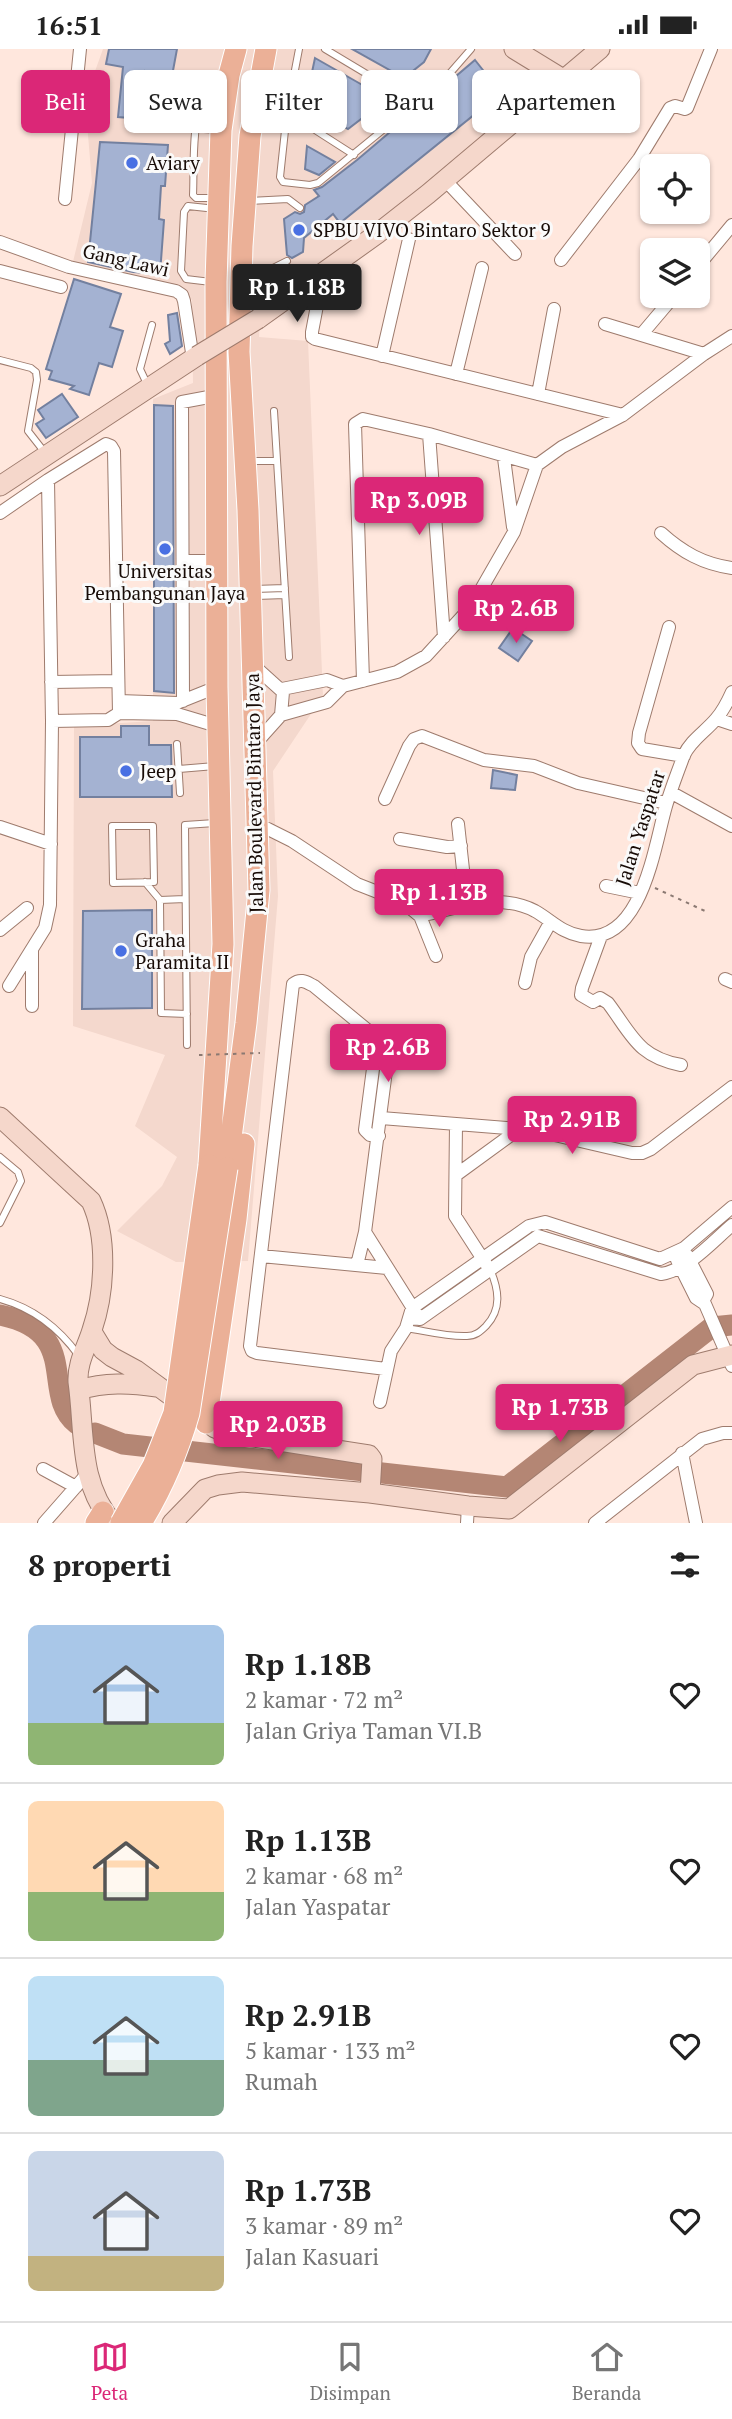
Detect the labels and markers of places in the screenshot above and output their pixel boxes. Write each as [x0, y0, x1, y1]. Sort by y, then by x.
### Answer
place label: Aviary [146, 150, 200, 175]
marker: Aviary [124, 155, 140, 171]
place label: SPBU VIVO Bintaro Sektor 9 [313, 217, 551, 242]
marker: SPBU VIVO Bintaro Sektor 9 [291, 222, 307, 238]
pin: Rp 1.18B [225, 265, 369, 324]
pin: Rp 3.09B [347, 477, 491, 537]
marker: Universitas Pembangunan Jaya [157, 541, 173, 557]
place label: Universitas Pembangunan Jaya [85, 558, 246, 605]
pin: Rp 2.6B [451, 585, 581, 645]
place label: Jeep [140, 758, 176, 783]
marker: Jeep [118, 763, 134, 779]
pin: Rp 1.13B [367, 869, 511, 929]
place label: Graha Paramita II [135, 927, 230, 974]
marker: Graha Paramita II [113, 943, 129, 959]
pin: Rp 2.6B [323, 1025, 453, 1084]
pin: Rp 2.91B [500, 1097, 644, 1156]
pin: Rp 1.73B [488, 1385, 632, 1444]
pin: Rp 2.03B [206, 1401, 350, 1461]

